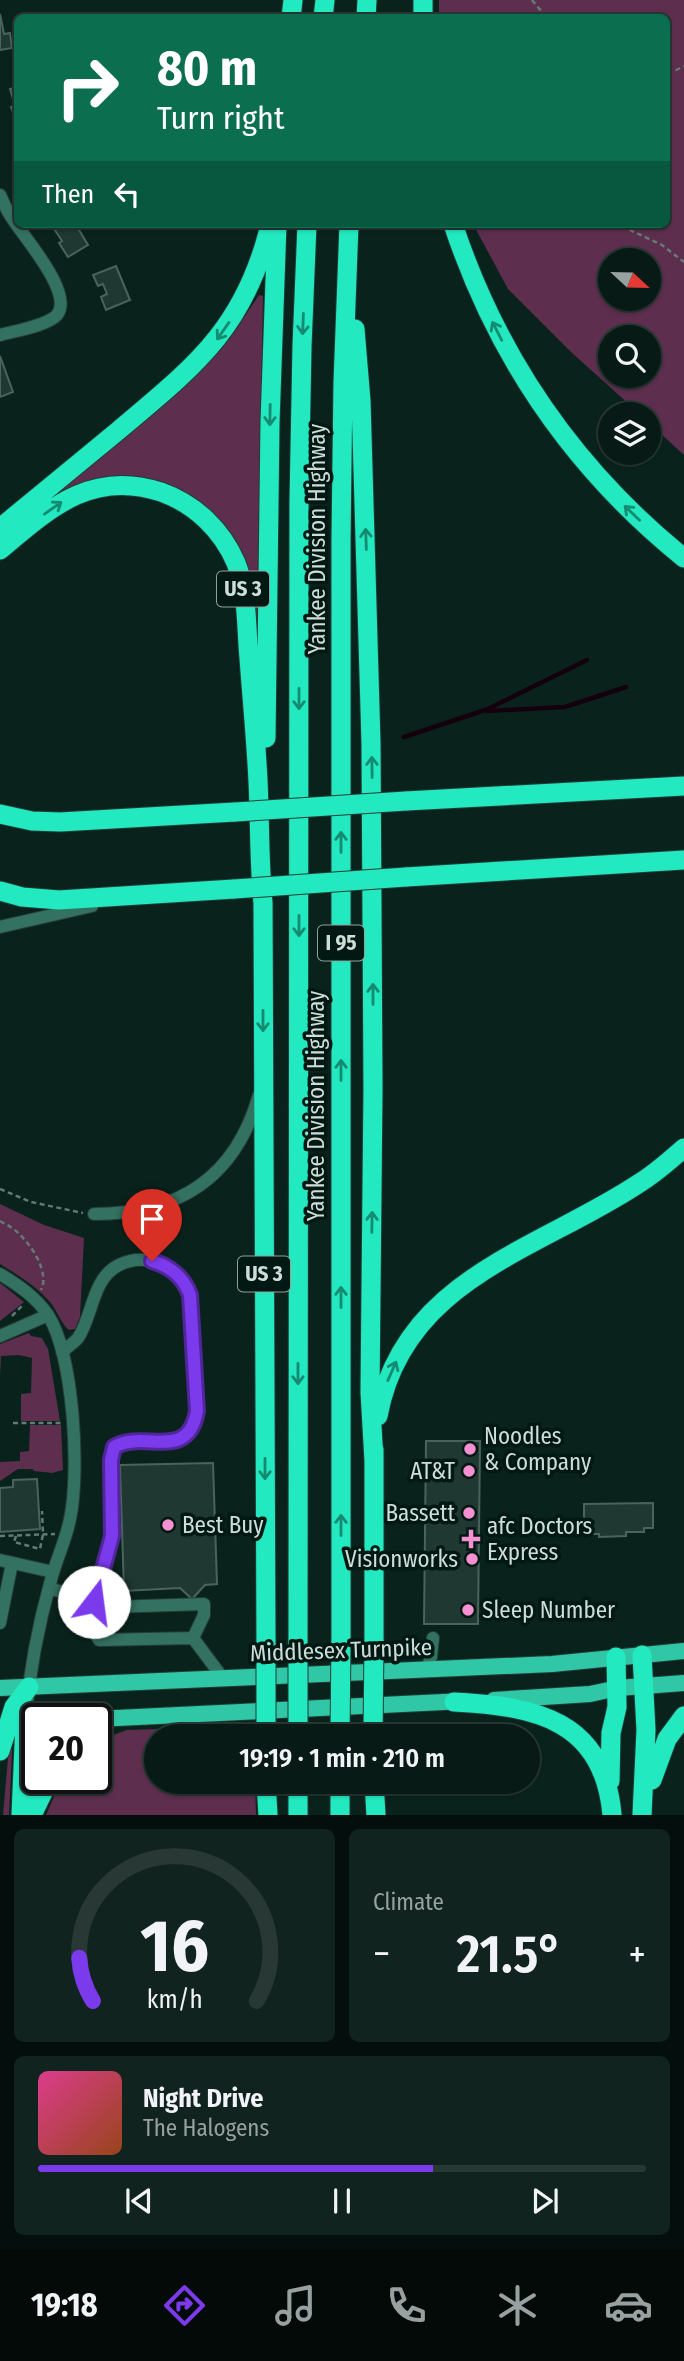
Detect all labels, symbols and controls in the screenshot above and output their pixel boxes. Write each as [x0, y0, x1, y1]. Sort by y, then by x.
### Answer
text: 80 m [157, 39, 257, 98]
icon: right [42, 42, 133, 133]
text: Turn right [157, 99, 284, 137]
icon: left [108, 175, 146, 213]
text: Then [42, 179, 94, 210]
north arrow [598, 248, 662, 312]
map controls [598, 248, 661, 465]
one-way arrow [296, 312, 309, 335]
one-way arrow [216, 321, 231, 340]
one-way arrow [490, 321, 504, 342]
button: search [598, 325, 661, 388]
button: layers [598, 402, 661, 465]
one-way arrow [264, 403, 277, 426]
street label: Yankee Division Highway [303, 423, 331, 654]
one-way arrow [43, 501, 62, 515]
one-way arrow [624, 504, 641, 521]
one-way arrow [359, 528, 373, 551]
road number: US 3 [217, 572, 269, 606]
one-way arrow [292, 687, 306, 710]
one-way arrow [365, 755, 379, 778]
one-way arrow [334, 831, 348, 854]
one-way arrow [292, 914, 306, 937]
road number: I 95 [318, 926, 364, 960]
one-way arrow [366, 983, 380, 1006]
street label: Yankee Division Highway [302, 990, 330, 1221]
one-way arrow [256, 1009, 270, 1032]
one-way arrow [334, 1059, 348, 1082]
pin [122, 1189, 182, 1261]
icon: arrive [133, 1200, 171, 1238]
one-way arrow [365, 1210, 379, 1233]
road number: US 3 [238, 1256, 290, 1292]
one-way arrow [334, 1286, 348, 1309]
one-way arrow [386, 1361, 399, 1382]
one-way arrow [291, 1362, 305, 1385]
place label: Noodles & Company [484, 1422, 592, 1476]
marker: Noodles & Company [462, 1441, 478, 1457]
one-way arrow [258, 1457, 272, 1480]
place label: AT&T [410, 1457, 455, 1485]
marker: AT&T [461, 1463, 477, 1479]
place label: Bassett [385, 1499, 455, 1527]
marker: Bassett [461, 1505, 477, 1521]
place label: Best Buy [182, 1511, 264, 1539]
place label: afc Doctors Express [487, 1512, 593, 1566]
one-way arrow [334, 1514, 348, 1537]
marker: Best Buy [160, 1517, 176, 1533]
marker: afc Doctors Express [461, 1529, 481, 1549]
place label: Visionworks [345, 1545, 458, 1573]
marker: Visionworks [464, 1551, 480, 1567]
position arrow [57, 1565, 131, 1639]
place label: Sleep Number [482, 1596, 615, 1624]
marker: Sleep Number [460, 1602, 476, 1618]
street label: Middlesex Turnpike [249, 1633, 433, 1667]
speed limit sign: 20 [21, 1703, 112, 1794]
text: 19:19 · 1 min · 210 m [239, 1743, 445, 1774]
text: Climate [373, 1888, 444, 1916]
text: 16 [140, 1904, 209, 1991]
text: 21.5° [457, 1923, 562, 1986]
text: − [373, 1931, 390, 1977]
text: + [629, 1931, 646, 1977]
text: km/h [147, 1985, 202, 2015]
text: Night Drive [143, 2083, 263, 2114]
text: The Halogens [143, 2114, 269, 2142]
icon: previous [120, 2182, 158, 2220]
icon: pause [323, 2182, 361, 2220]
icon: next [526, 2182, 564, 2220]
icon: directions [160, 2281, 209, 2330]
icon: music [271, 2281, 320, 2330]
icon: phone [382, 2281, 431, 2330]
icon: climate [493, 2281, 542, 2330]
icon: car [604, 2281, 653, 2330]
text: 19:18 [31, 2286, 98, 2324]

